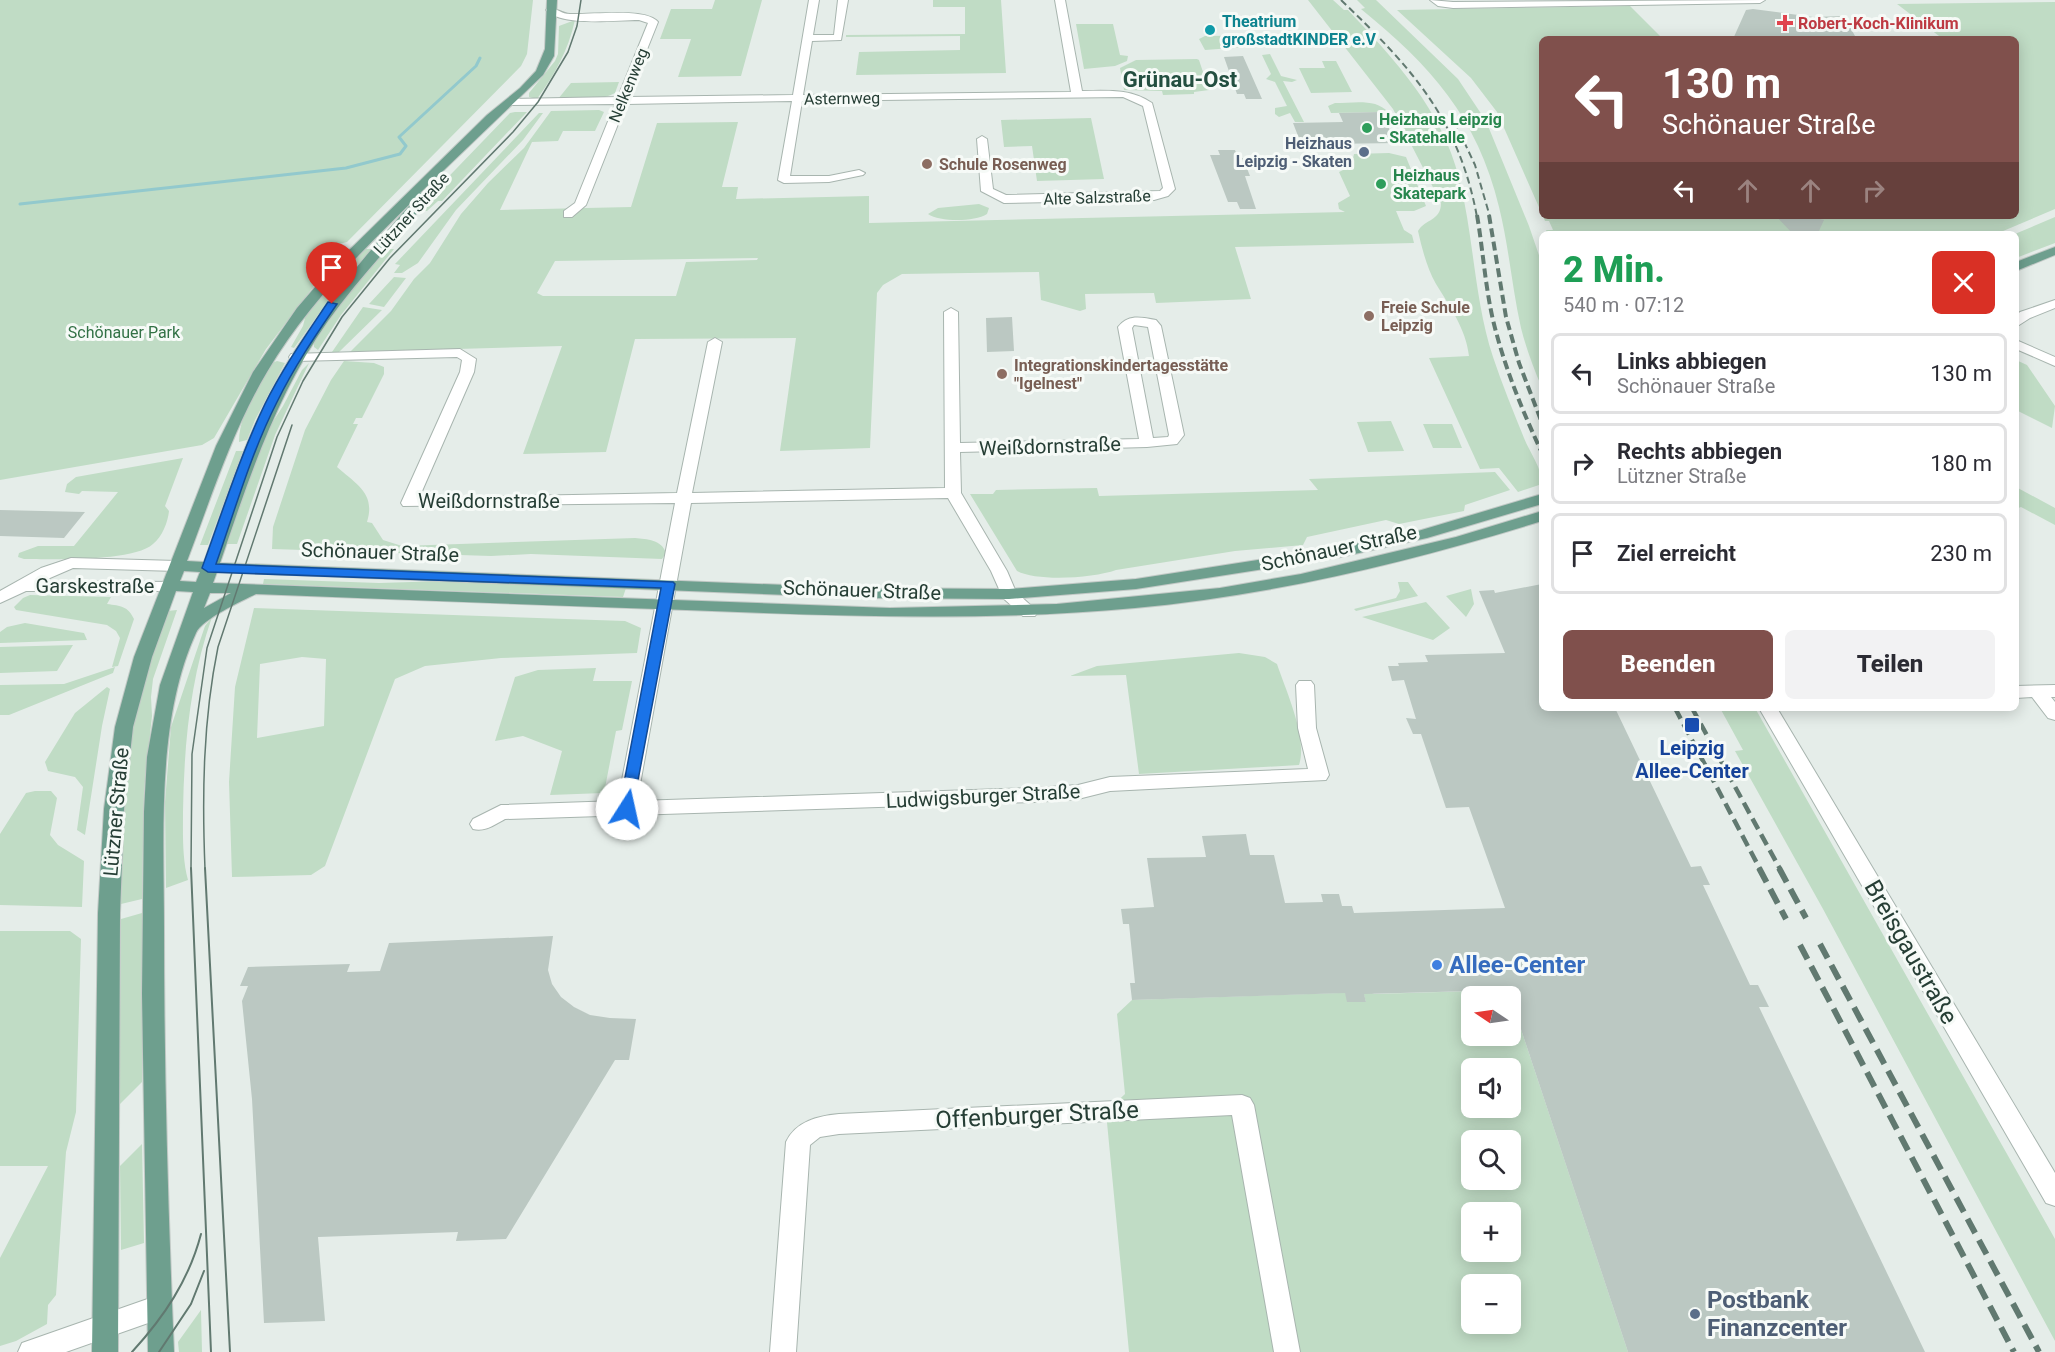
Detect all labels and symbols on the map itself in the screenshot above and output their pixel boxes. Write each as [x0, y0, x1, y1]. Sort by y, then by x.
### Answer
place label: Theatrium großstadtKINDER e.V [1222, 12, 1377, 49]
marker: Robert-Koch-Klinikum [1776, 14, 1794, 32]
place label: Robert-Koch-Klinikum [1798, 14, 1959, 33]
marker: Theatrium großstadtKINDER e.V [1203, 23, 1217, 37]
street label: Nelkenweg [605, 45, 652, 125]
district label: Grünau-Ost [1123, 67, 1238, 92]
street label: Asternweg [804, 88, 880, 109]
place label: Heizhaus Leipzig - Skatehalle [1379, 110, 1502, 147]
marker: Heizhaus Leipzig - Skatehalle [1360, 121, 1374, 135]
place label: Heizhaus Leipzig - Skaten [1236, 134, 1352, 171]
marker: Heizhaus Leipzig - Skaten [1357, 145, 1371, 159]
place label: Schule Rosenweg [939, 155, 1067, 174]
marker: Schule Rosenweg [920, 157, 934, 171]
place label: Heizhaus Skatepark [1393, 166, 1466, 203]
street label: Lützner Straße [370, 169, 453, 258]
marker: Heizhaus Skatepark [1374, 177, 1388, 191]
street label: Alte Salzstraße [1043, 186, 1151, 209]
pin [306, 242, 357, 304]
place label: Freie Schule Leipzig [1381, 298, 1470, 335]
marker: Freie Schule Leipzig [1362, 309, 1376, 323]
park label: Schönauer Park [68, 323, 181, 342]
place label: Integrationskindertagesstätte "Igelnest" [1014, 356, 1229, 393]
marker: Integrationskindertagesstätte "Igelnest" [995, 367, 1009, 381]
street label: Weißdornstraße [979, 432, 1121, 460]
street label: Weißdornstraße [418, 489, 560, 513]
street label: Schönauer Straße [1259, 520, 1419, 576]
street label: Schönauer Straße [301, 537, 459, 567]
street label: Garskestraße [36, 574, 154, 598]
street label: Schönauer Straße [783, 575, 941, 605]
marker: Leipzig Allee-Center [1683, 716, 1701, 734]
place label: Leipzig Allee-Center [1635, 736, 1749, 783]
street label: Lützner Straße [98, 746, 134, 878]
position arrow [595, 777, 659, 841]
street label: Ludwigsburger Straße [885, 779, 1081, 813]
street label: Breisgaustraße [1858, 875, 1964, 1029]
place label: Allee-Center [1449, 951, 1585, 979]
marker: Allee-Center [1430, 958, 1444, 972]
north arrow [1461, 986, 1521, 1046]
street label: Offenburger Straße [935, 1096, 1139, 1134]
place label: Postbank Finanzcenter [1707, 1286, 1847, 1342]
marker: Postbank Finanzcenter [1688, 1307, 1702, 1321]

